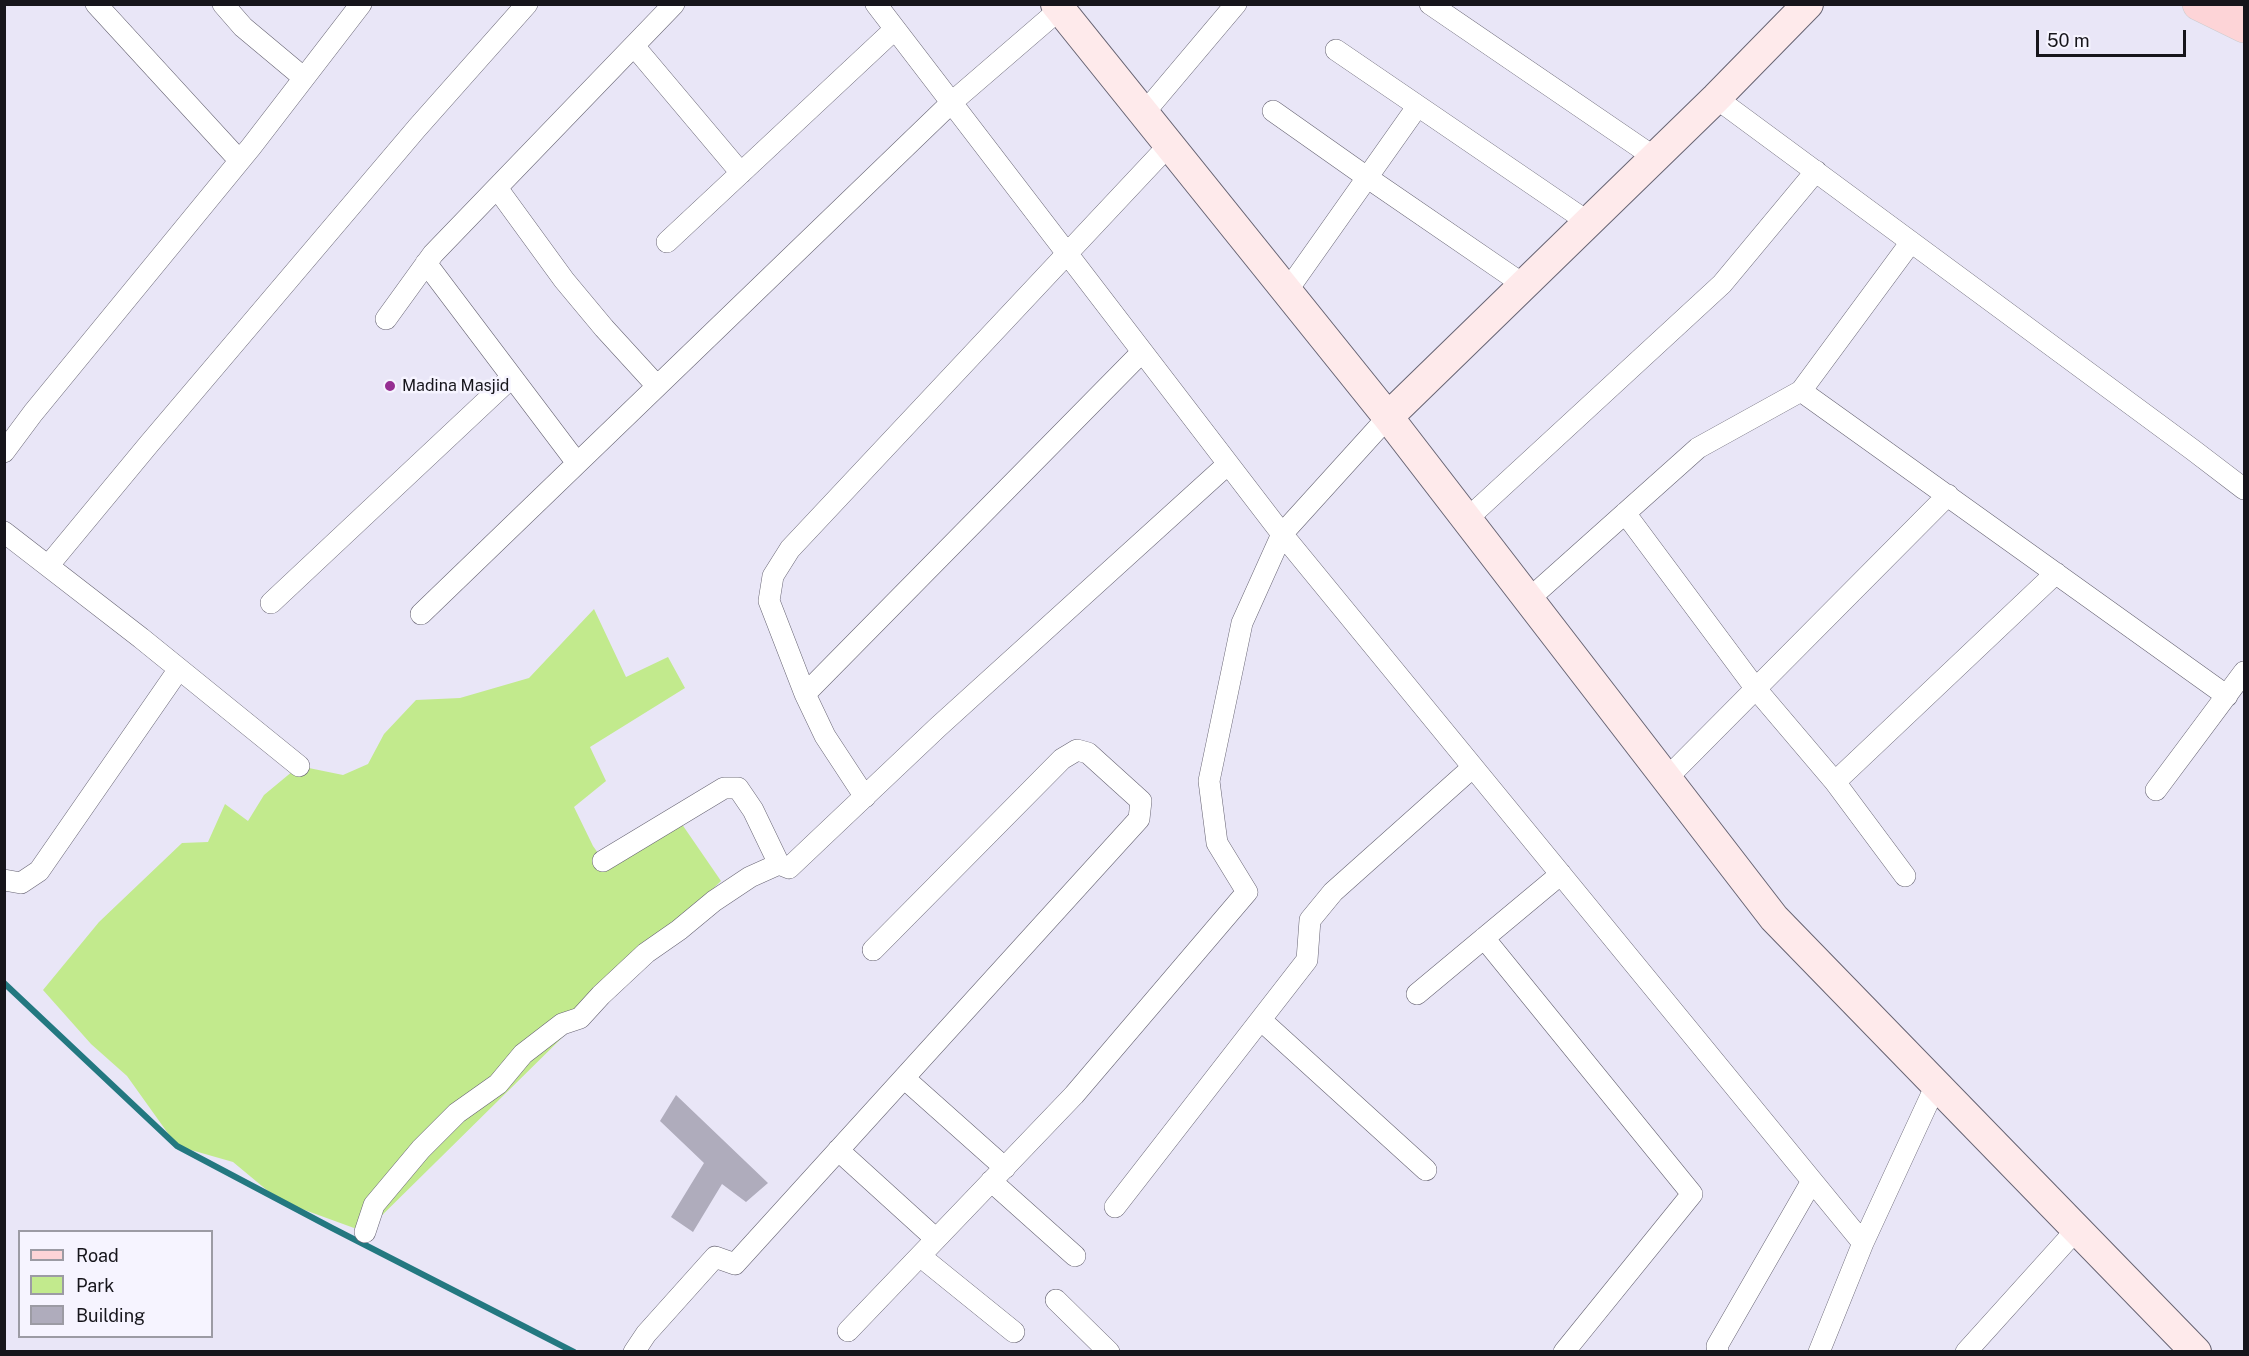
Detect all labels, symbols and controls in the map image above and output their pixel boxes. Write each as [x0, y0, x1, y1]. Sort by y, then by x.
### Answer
scale bar [2039, 18, 2189, 56]
text: 50 m [2047, 30, 2090, 51]
place label: Madina Masjid [402, 376, 509, 396]
marker: Madina Masjid [383, 379, 397, 393]
legend [18, 1230, 213, 1338]
text: Road [76, 1245, 119, 1266]
text: Park [76, 1275, 114, 1296]
text: Building [76, 1305, 145, 1326]

